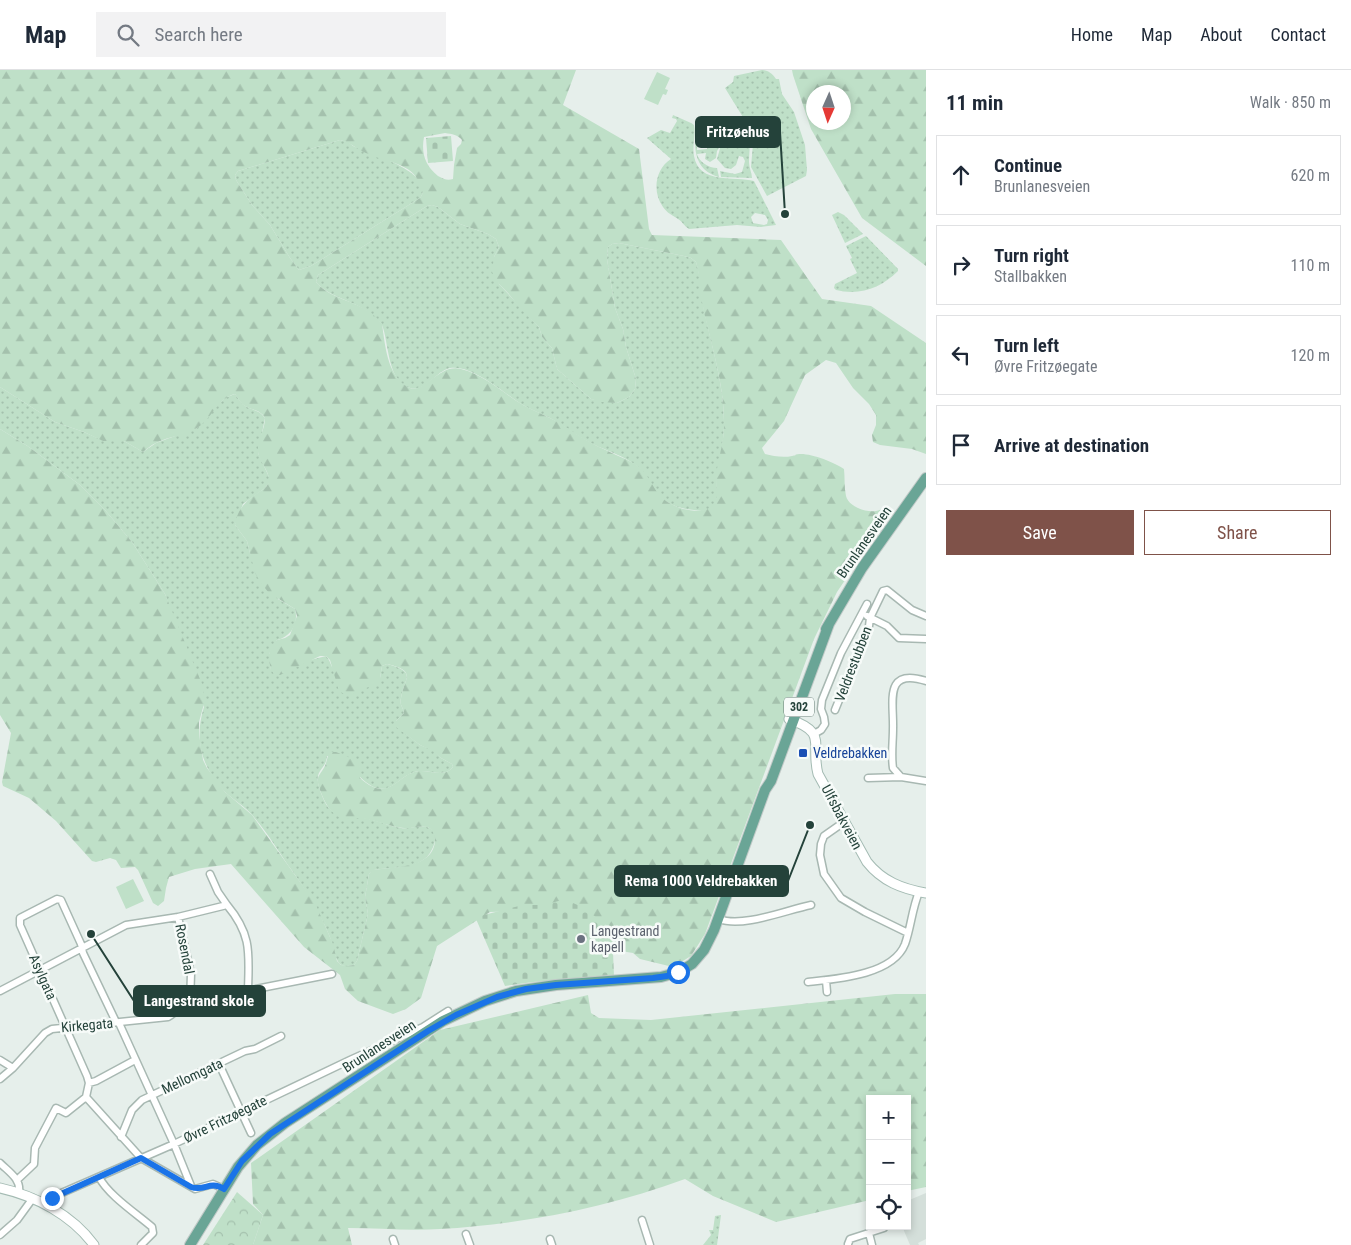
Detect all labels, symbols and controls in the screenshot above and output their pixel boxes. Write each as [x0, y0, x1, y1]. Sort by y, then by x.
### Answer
search box [96, 12, 446, 57]
text: Map [25, 21, 66, 49]
icon: search [114, 21, 142, 49]
text: Search here [154, 23, 243, 46]
text: Home [1071, 24, 1113, 45]
text: Map [1141, 24, 1172, 45]
text: About [1200, 24, 1242, 45]
text: Contact [1270, 24, 1326, 45]
north arrow [806, 85, 851, 130]
text: 11 min [946, 91, 1003, 115]
text: Walk · 850 m [1250, 93, 1331, 112]
callout: Fritzøehus [696, 117, 780, 147]
text: Fritzøehus [706, 123, 770, 141]
text: Continue [994, 154, 1062, 177]
icon: ahead [947, 161, 975, 189]
text: 620 m [1291, 166, 1330, 185]
text: Brunlanesveien [994, 177, 1090, 196]
text: Turn right [994, 244, 1069, 267]
icon: right [947, 251, 975, 279]
text: 110 m [1291, 256, 1330, 275]
text: Stallbakken [994, 267, 1067, 286]
text: Turn left [994, 334, 1059, 357]
icon: left [947, 341, 975, 369]
text: 120 m [1291, 346, 1330, 365]
text: Øvre Fritzøegate [994, 357, 1097, 376]
icon: arrive [947, 431, 975, 459]
text: Arrive at destination [994, 434, 1149, 457]
street label: Brunlanesveien [833, 503, 895, 581]
button: Save [946, 510, 1134, 555]
button: Share [1144, 510, 1331, 555]
street label: Veldrestubben [831, 624, 875, 704]
road number: 302 [784, 698, 814, 716]
place label: Veldrebakken [813, 745, 887, 761]
marker: Veldrebakken [797, 747, 809, 759]
street label: Ulfsbakveien [818, 782, 866, 852]
callout: Rema 1000 Veldrebakken [615, 866, 788, 896]
text: Rema 1000 Veldrebakken [625, 872, 777, 890]
street label: Rosendal [172, 922, 198, 976]
place label: Langestrand kapell [591, 923, 660, 955]
marker: Langestrand kapell [575, 933, 587, 945]
street label: Asylgata [26, 952, 60, 1002]
route start [667, 961, 690, 984]
callout: Langestrand skole [134, 986, 265, 1016]
text: Langestrand skole [144, 992, 254, 1010]
street label: Kirkegata [60, 1015, 114, 1035]
street label: Brunlanesveien [339, 1016, 419, 1076]
street label: Mellomgata [159, 1055, 225, 1097]
street label: Øvre Fritzøegate [181, 1092, 270, 1146]
map controls [866, 1095, 911, 1230]
button: + [866, 1095, 911, 1140]
button: − [866, 1140, 911, 1185]
button: locate [866, 1185, 911, 1230]
route end [41, 1187, 64, 1210]

